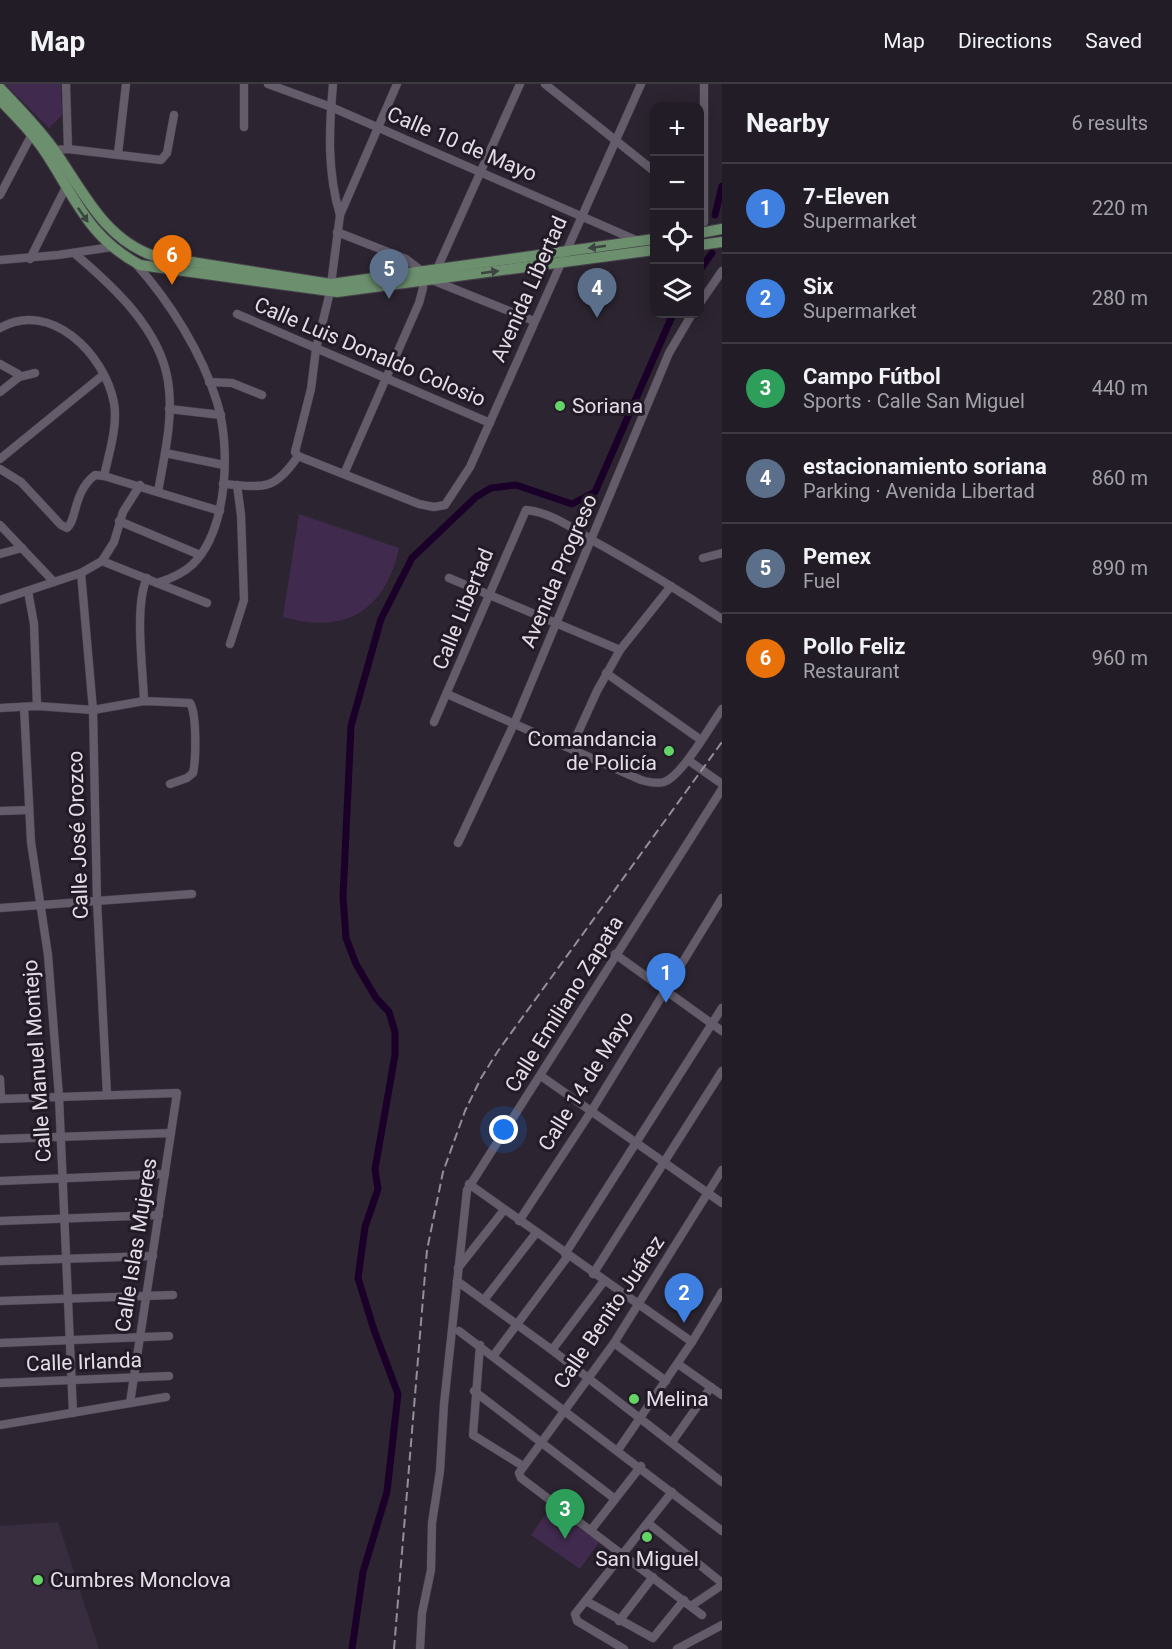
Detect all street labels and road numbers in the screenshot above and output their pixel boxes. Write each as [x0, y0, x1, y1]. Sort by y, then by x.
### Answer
street label: Calle 10 de Mayo [384, 102, 540, 186]
street label: Avenida Libertad [486, 213, 572, 365]
street label: Calle Luis Donaldo Colosio [251, 292, 489, 412]
street label: Avenida Progreso [516, 491, 602, 651]
street label: Calle Libertad [428, 545, 498, 673]
street label: Calle José Orozco [63, 750, 93, 920]
street label: Calle Emiliano Zapata [500, 912, 628, 1096]
street label: Calle Manuel Montejo [18, 959, 56, 1163]
street label: Calle 14 de Mayo [533, 1007, 639, 1155]
street label: Calle Islas Mujeres [110, 1156, 162, 1334]
street label: Calle Benito Juárez [549, 1231, 669, 1393]
street label: Calle Irlanda [26, 1348, 142, 1376]

